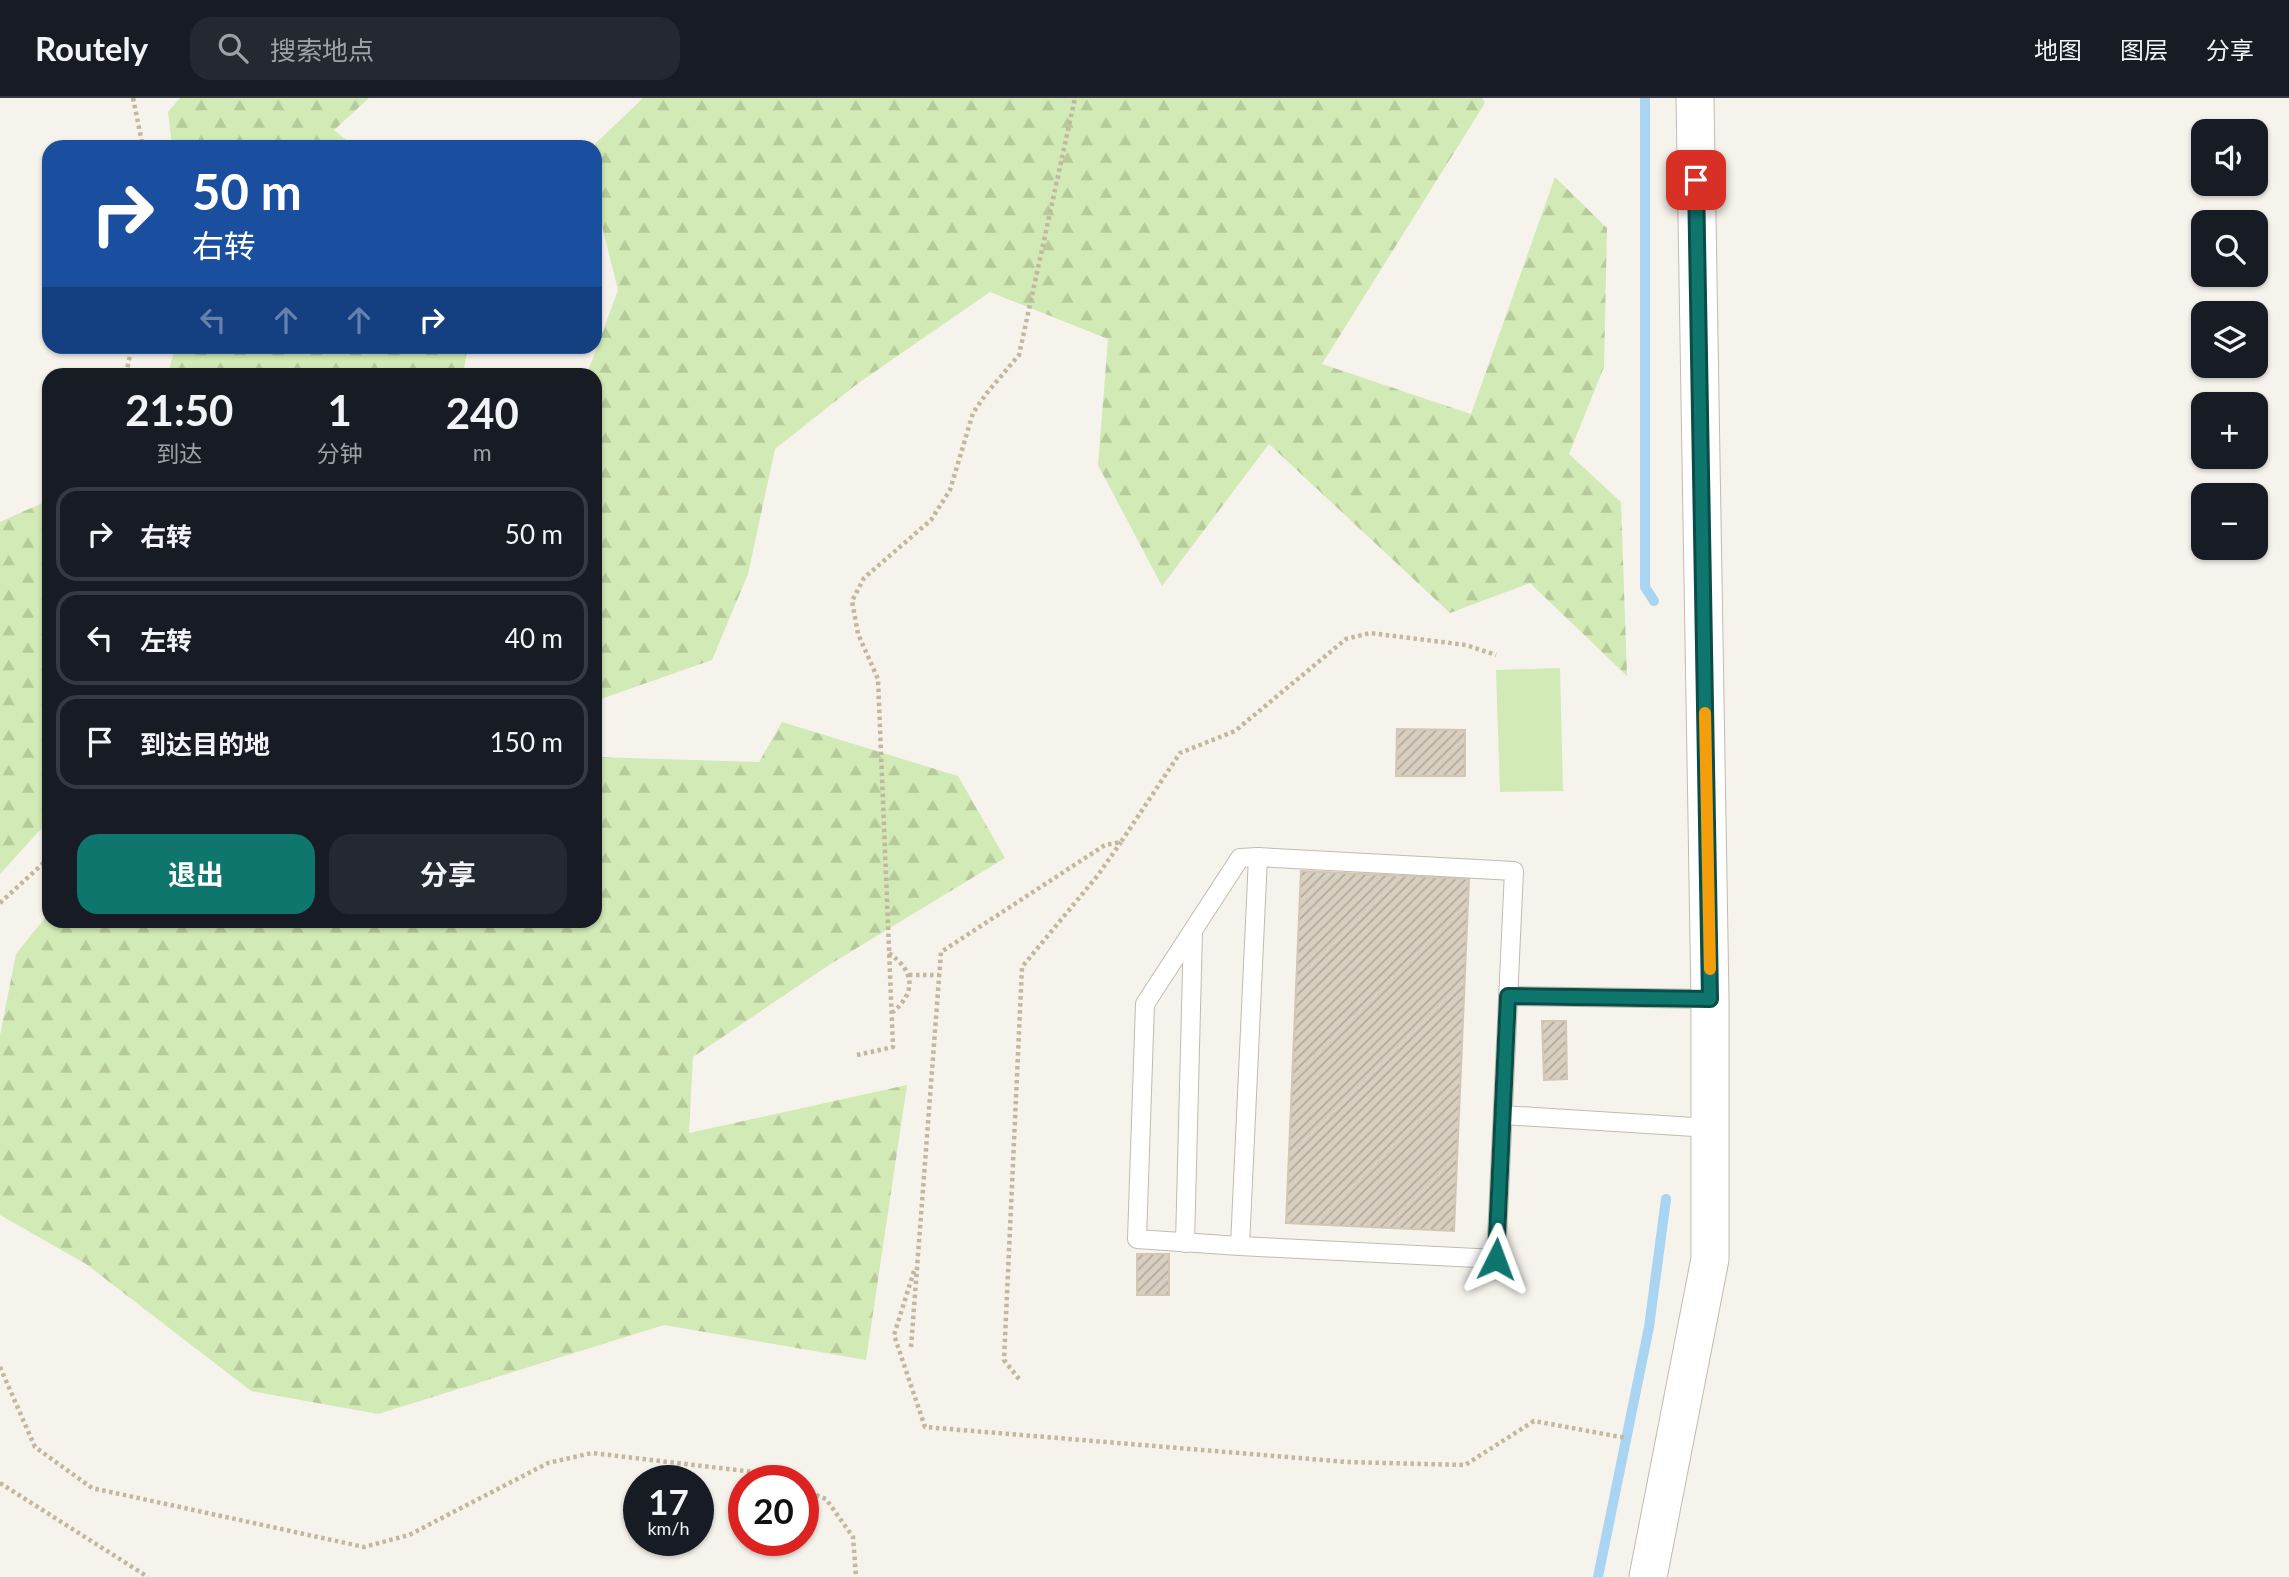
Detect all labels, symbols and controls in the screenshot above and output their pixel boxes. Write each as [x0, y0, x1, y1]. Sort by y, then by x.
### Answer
search box [190, 17, 680, 80]
text: Routely [35, 28, 148, 68]
icon: search [214, 29, 252, 67]
text: 搜索地点 [270, 34, 374, 66]
text: 地图 [2034, 35, 2082, 64]
text: 图层 [2120, 35, 2168, 64]
text: 分享 [2206, 35, 2254, 64]
map controls [2191, 119, 2268, 560]
button: sound [2191, 119, 2268, 196]
pin [1666, 150, 1726, 210]
icon: arrive [1677, 161, 1715, 199]
text: 50 m [192, 162, 302, 220]
icon: right [77, 168, 168, 259]
button: search [2191, 210, 2268, 287]
text: 右转 [192, 226, 256, 265]
icon: left [194, 301, 232, 339]
icon: ahead [267, 301, 305, 339]
icon: ahead [340, 301, 378, 339]
icon: right [413, 301, 451, 339]
button: layers [2191, 301, 2268, 378]
text: 21:50 [125, 385, 233, 435]
text: 1 [327, 385, 352, 435]
text: 240 [446, 388, 519, 438]
button: + [2191, 392, 2268, 469]
text: m [473, 438, 492, 466]
text: 到达 [156, 439, 202, 467]
text: 分钟 [317, 439, 363, 467]
button: − [2191, 483, 2268, 560]
icon: right [81, 515, 119, 553]
text: 50 m [505, 518, 563, 550]
text: 右转 [140, 520, 192, 552]
icon: left [81, 619, 119, 657]
text: 40 m [505, 622, 563, 654]
text: 左转 [140, 624, 192, 656]
icon: arrive [81, 723, 119, 761]
text: 150 m [490, 726, 563, 758]
text: 到达目的地 [140, 728, 270, 760]
button: 退出 [77, 834, 315, 914]
button: 分享 [329, 834, 567, 914]
position arrow [1459, 1222, 1533, 1296]
speed limit sign: 20 [728, 1465, 819, 1556]
text: 17 [648, 1480, 689, 1522]
text: km/h [647, 1517, 690, 1539]

